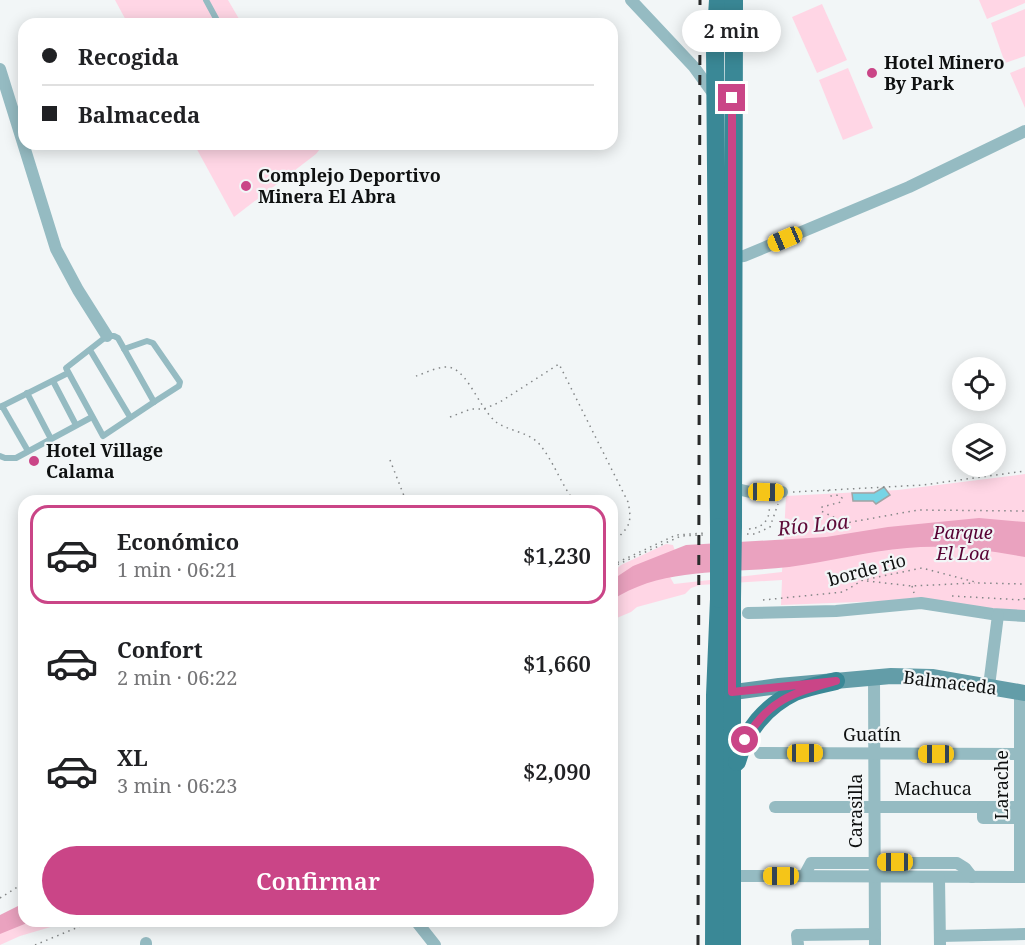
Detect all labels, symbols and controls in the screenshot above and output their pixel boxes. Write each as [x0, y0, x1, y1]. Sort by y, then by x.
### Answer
callout: 2 min [682, 11, 782, 53]
text: 2 min [704, 17, 759, 44]
text: Recogida [78, 41, 179, 71]
place label: Hotel Minero By Park [884, 50, 1005, 95]
marker: Hotel Minero By Park [865, 66, 879, 80]
route end [718, 84, 745, 111]
text: Balmaceda [78, 99, 200, 129]
place label: Complejo Deportivo Minera El Abra [258, 163, 441, 208]
marker: Complejo Deportivo Minera El Abra [239, 179, 253, 193]
car [765, 224, 805, 254]
map controls [952, 357, 1006, 477]
button: locate [952, 357, 1006, 411]
button: layers [952, 423, 1006, 477]
place label: Hotel Village Calama [46, 438, 163, 483]
marker: Hotel Village Calama [27, 454, 41, 468]
car [748, 483, 784, 501]
water label: Río Loa [775, 507, 850, 542]
park label: Parque El Loa [932, 520, 993, 565]
text: Económico [117, 526, 239, 556]
icon: car [45, 528, 99, 582]
text: $1,230 [523, 540, 591, 570]
street label: borde rio [825, 547, 908, 591]
text: 1 min · 06:21 [117, 556, 237, 583]
text: Confort [117, 634, 203, 664]
icon: car [45, 636, 99, 690]
text: $1,660 [523, 648, 591, 678]
text: 2 min · 06:22 [117, 664, 237, 691]
street label: Balmaceda [902, 664, 998, 700]
street label: Guatín [843, 722, 901, 746]
route start [731, 726, 758, 753]
text: XL [117, 742, 148, 772]
icon: car [45, 744, 99, 798]
car [787, 744, 823, 762]
car [918, 745, 954, 763]
street label: Larache [989, 750, 1013, 820]
text: $2,090 [523, 756, 591, 786]
text: 3 min · 06:23 [117, 772, 237, 799]
street label: Carasilla [843, 774, 867, 848]
street label: Machuca [894, 776, 972, 800]
button: Confirmar [42, 846, 594, 915]
car [877, 853, 913, 871]
car [763, 867, 799, 885]

